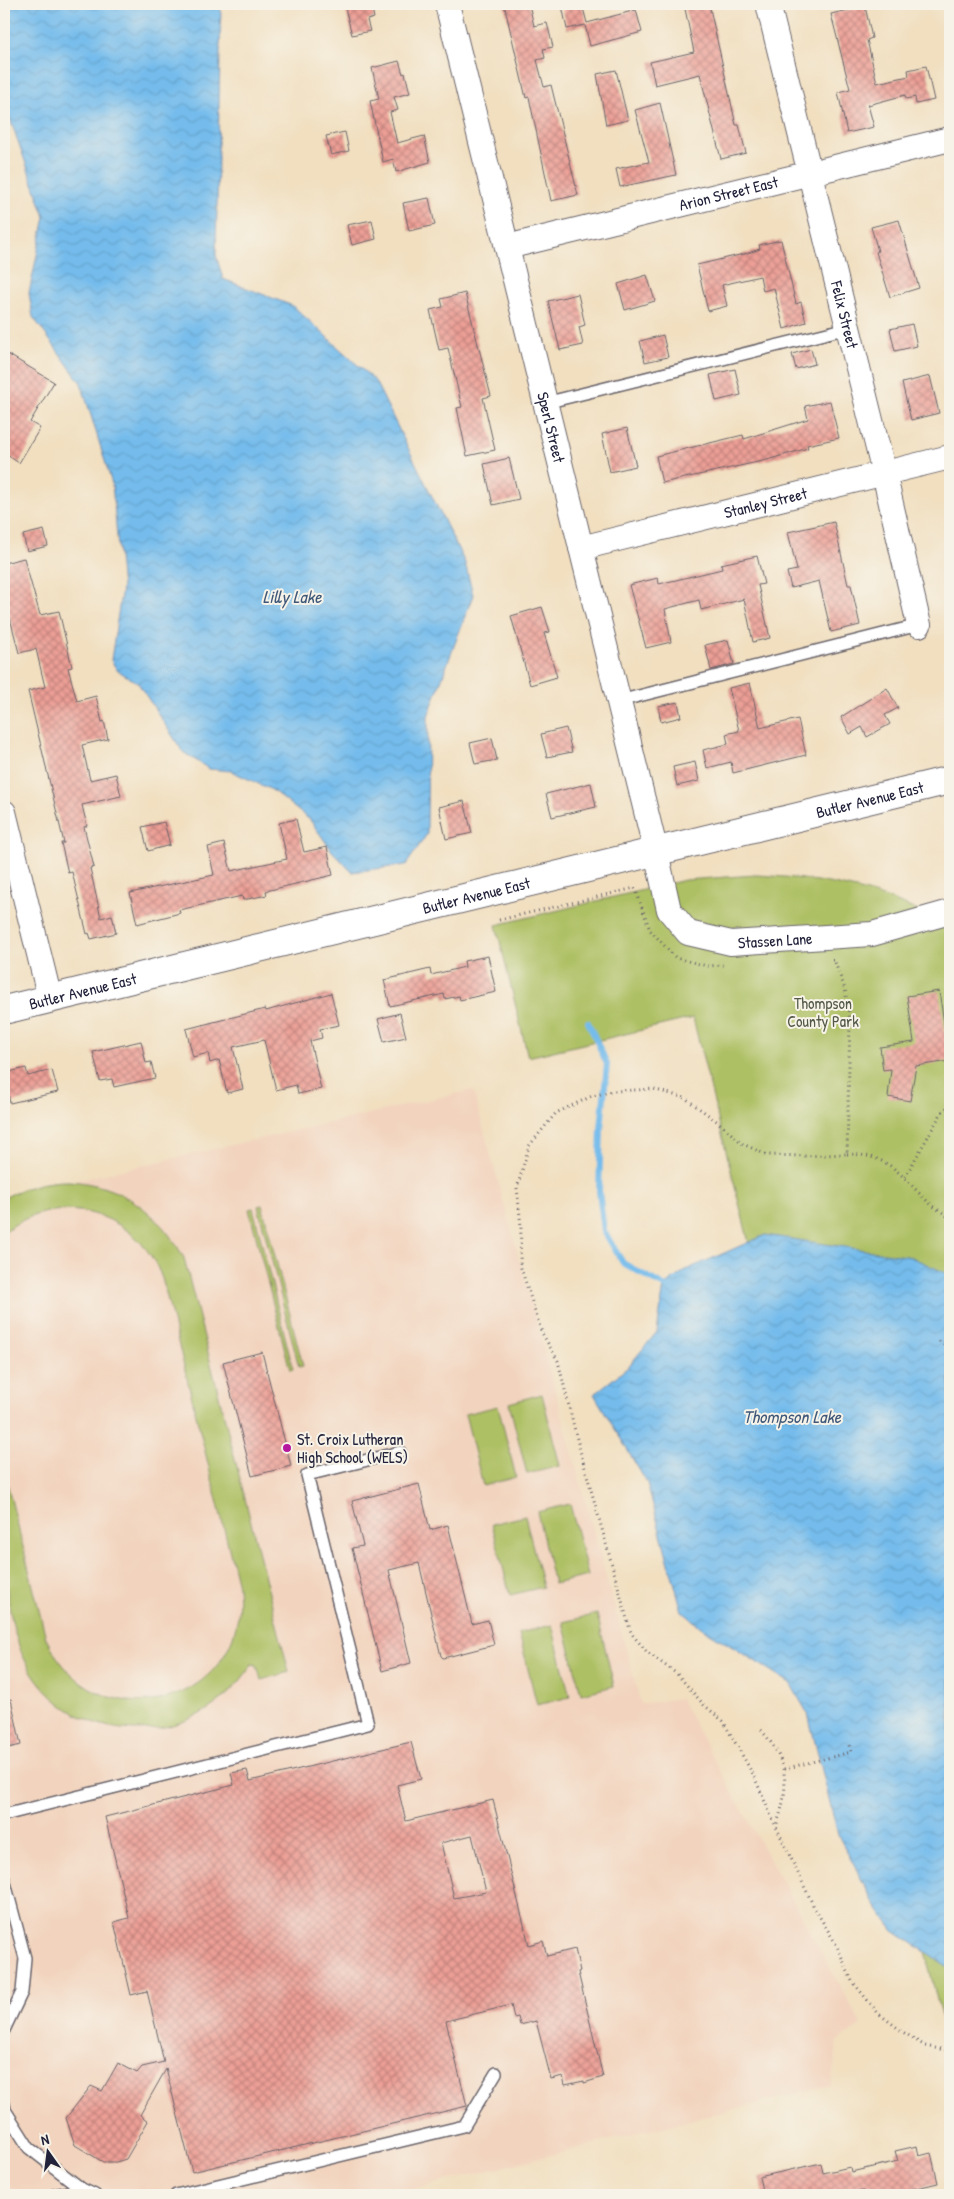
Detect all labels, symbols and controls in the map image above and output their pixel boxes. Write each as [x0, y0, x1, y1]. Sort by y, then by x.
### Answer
street label: Arion Street East [677, 170, 781, 216]
street label: Felix Street [826, 278, 864, 351]
street label: Sperl Street [532, 390, 571, 465]
street label: Stanley Street [722, 482, 810, 523]
water label: Lilly Lake [263, 584, 322, 609]
street label: Butler Avenue East [814, 776, 926, 823]
street label: Butler Avenue East [420, 871, 533, 919]
street label: Stassen Lane [737, 927, 814, 954]
street label: Butler Avenue East [27, 967, 139, 1015]
park label: Thompson County Park [787, 992, 859, 1032]
water label: Thompson Lake [743, 1404, 842, 1429]
place label: St. Croix Lutheran High School (WELS) [297, 1428, 408, 1468]
marker: St. Croix Lutheran High School (WELS) [281, 1442, 293, 1454]
north arrow [22, 2126, 72, 2176]
text: N [39, 2129, 51, 2149]

